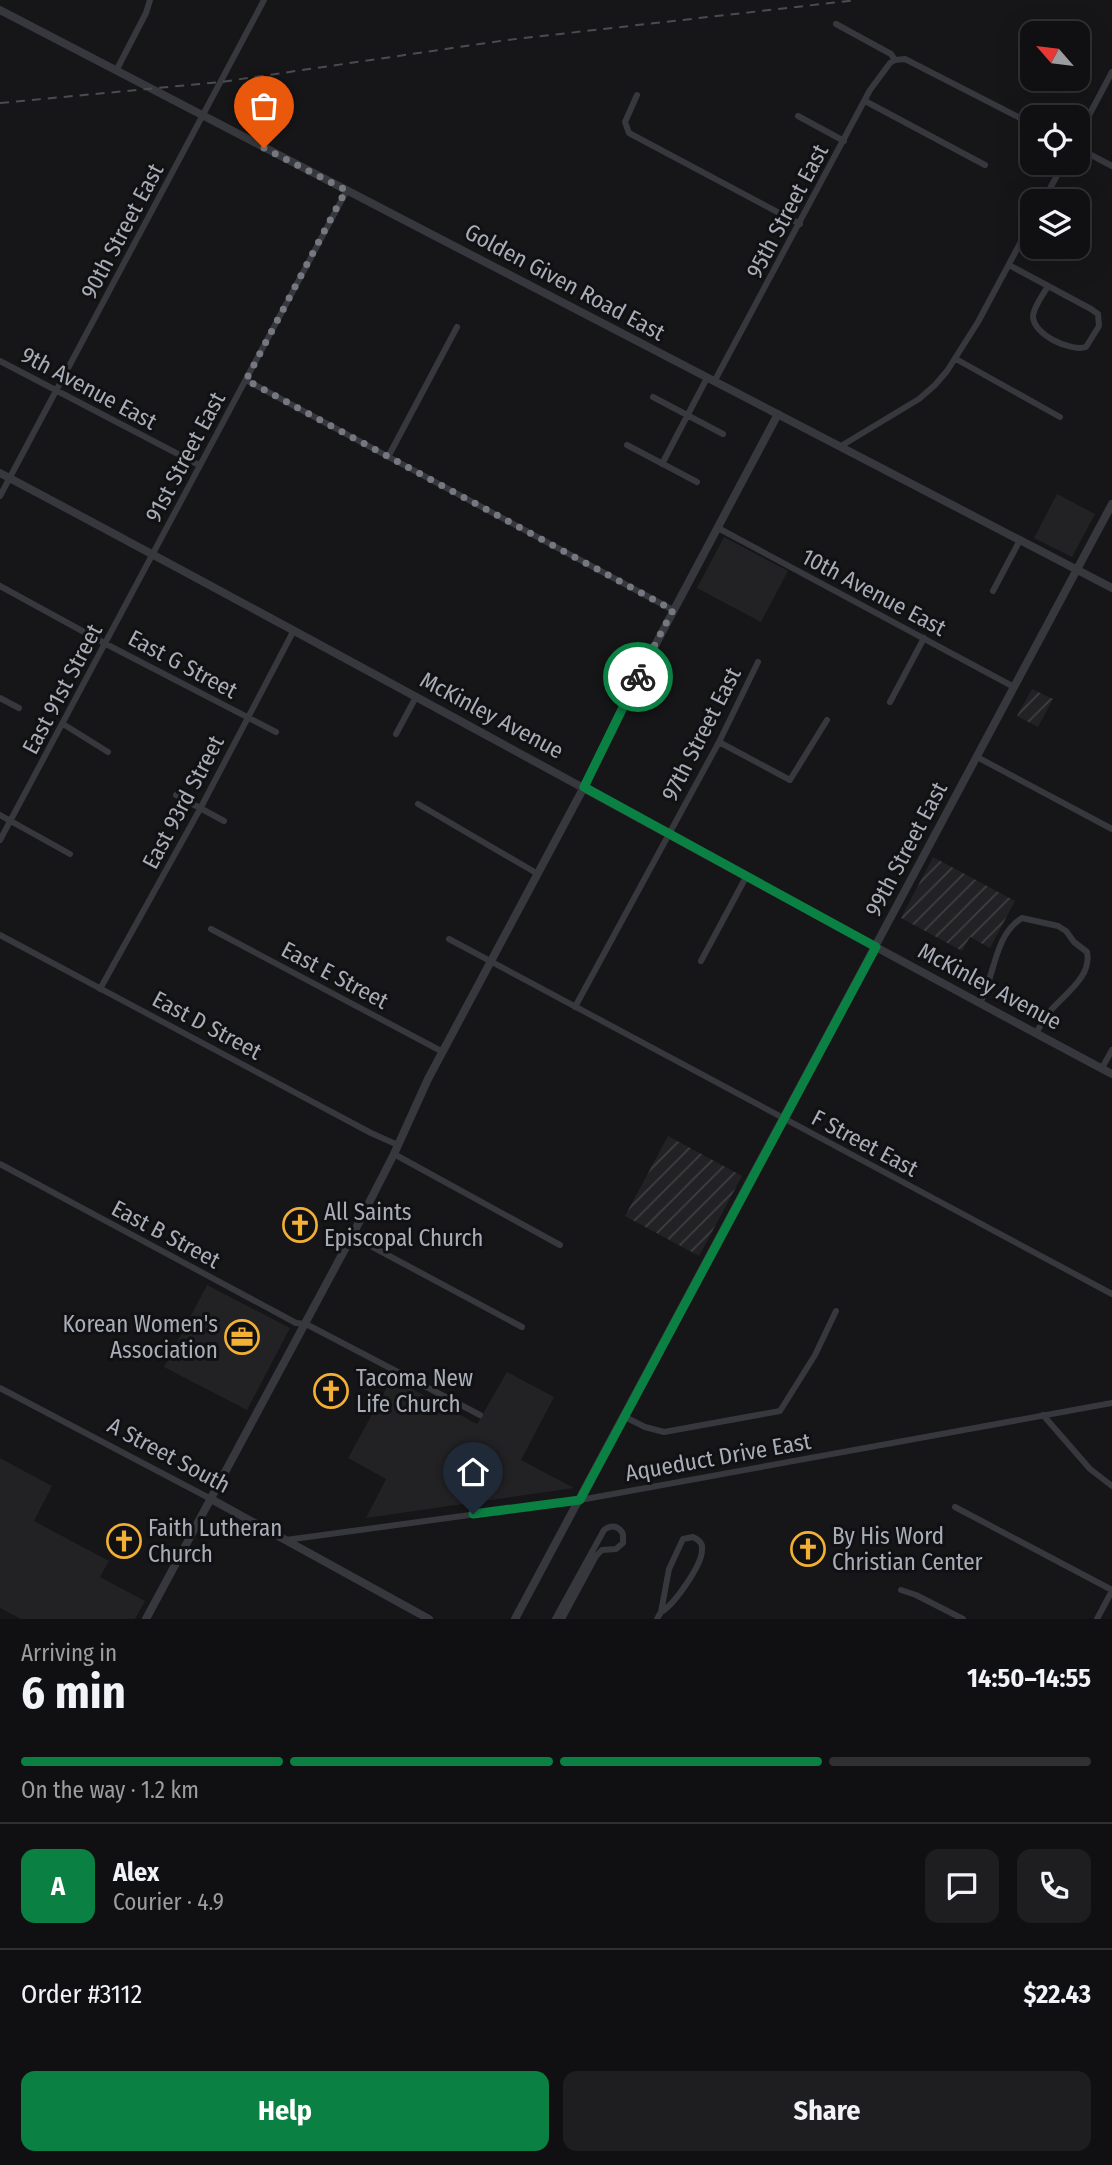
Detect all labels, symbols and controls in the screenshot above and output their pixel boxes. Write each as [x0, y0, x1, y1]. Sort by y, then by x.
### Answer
north arrow [1020, 21, 1090, 91]
map controls [1020, 21, 1090, 259]
pin [234, 76, 294, 148]
icon: bag [245, 87, 283, 125]
button: locate [1020, 105, 1090, 175]
street label: 95th Street East [740, 139, 834, 283]
street label: 90th Street East [75, 158, 170, 303]
button: layers [1020, 189, 1090, 259]
street label: Golden Given Road East [460, 217, 670, 347]
street label: 9th Avenue East [16, 340, 162, 436]
street label: 91st Street East [139, 387, 231, 527]
street label: 10th Avenue East [797, 542, 951, 642]
street label: East 91st Street [16, 619, 108, 759]
street label: East G Street [124, 624, 243, 705]
courier [603, 642, 673, 712]
icon: bike [619, 658, 657, 696]
street label: 97th Street East [655, 662, 747, 805]
street label: McKinley Avenue [416, 665, 568, 765]
street label: East 93rd Street [136, 730, 230, 874]
street label: 99th Street East [859, 777, 953, 921]
street label: East E Street [277, 935, 394, 1015]
street label: McKinley Avenue [914, 936, 1066, 1036]
street label: East D Street [148, 985, 267, 1066]
street label: F Street East [807, 1103, 923, 1183]
street label: East B Street [107, 1194, 225, 1274]
place label: All Saints Episcopal Church [324, 1198, 483, 1252]
church icon: All Saints Episcopal Church [281, 1206, 319, 1244]
place label: Korean Women's Association [62, 1310, 218, 1364]
office icon: Korean Women's Association [223, 1318, 261, 1356]
place label: Tacoma New Life Church [356, 1364, 473, 1418]
church icon: Tacoma New Life Church [312, 1372, 350, 1410]
street label: A Street South [103, 1411, 235, 1499]
street label: Aqueduct Drive East [623, 1427, 813, 1487]
pin [443, 1442, 503, 1514]
icon: home [454, 1453, 492, 1491]
place label: Faith Lutheran Church [148, 1514, 282, 1568]
church icon: Faith Lutheran Church [105, 1522, 143, 1560]
place label: By His Word Christian Center [832, 1522, 983, 1576]
church icon: By His Word Christian Center [789, 1530, 827, 1568]
text: Arriving in [21, 1639, 117, 1667]
text: 14:50–14:55 [967, 1663, 1091, 1694]
text: 6 min [21, 1665, 126, 1720]
text: On the way · 1.2 km [21, 1776, 199, 1804]
button: chat [925, 1849, 999, 1923]
button: phone [1017, 1849, 1091, 1923]
text: Alex [113, 1857, 159, 1888]
text: A [51, 1871, 65, 1902]
text: Courier · 4.9 [113, 1888, 224, 1916]
text: Order #3112 [21, 1979, 142, 2010]
text: $22.43 [1023, 1979, 1091, 2010]
button: Help [21, 2071, 549, 2151]
button: Share [563, 2071, 1091, 2151]

